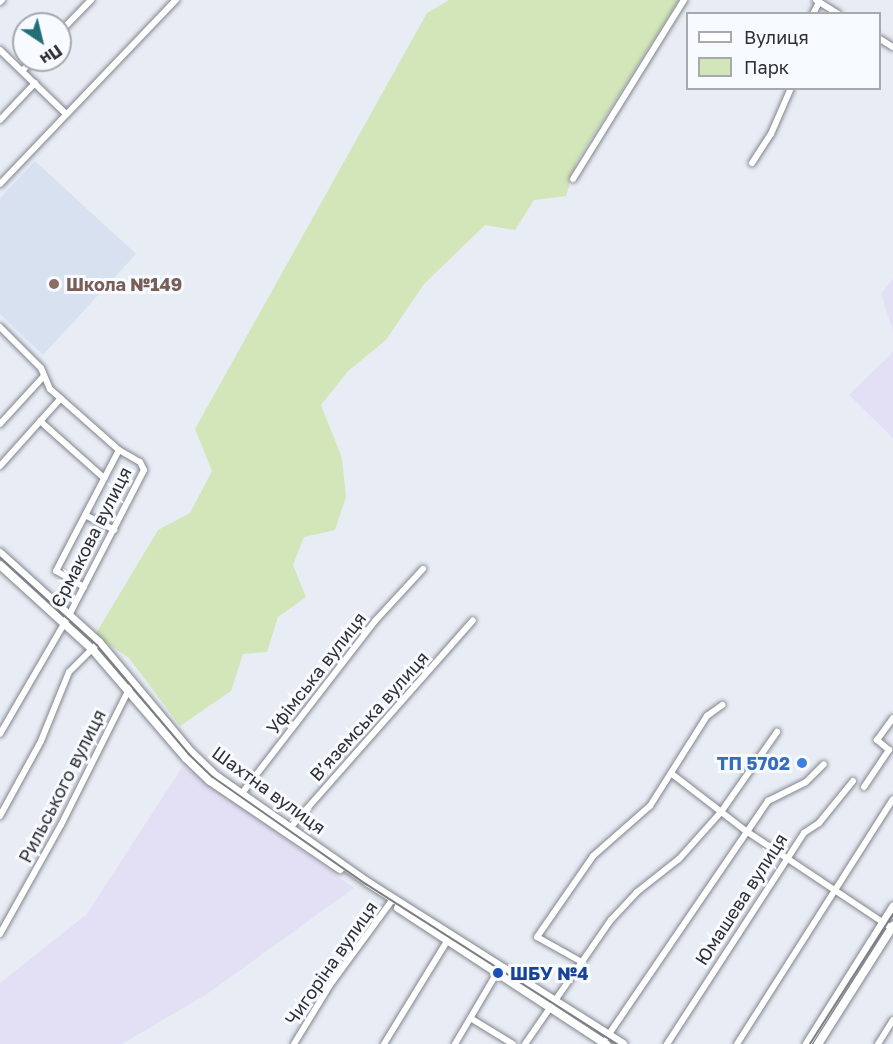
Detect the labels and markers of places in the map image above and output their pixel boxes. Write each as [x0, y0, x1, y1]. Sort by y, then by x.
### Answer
place label: Школа №149 [66, 273, 182, 295]
marker: Школа №149 [47, 277, 61, 291]
place label: ТП 5702 [717, 752, 790, 774]
marker: ТП 5702 [795, 756, 809, 770]
place label: ШБУ №4 [510, 962, 588, 984]
marker: ШБУ №4 [491, 966, 505, 980]

